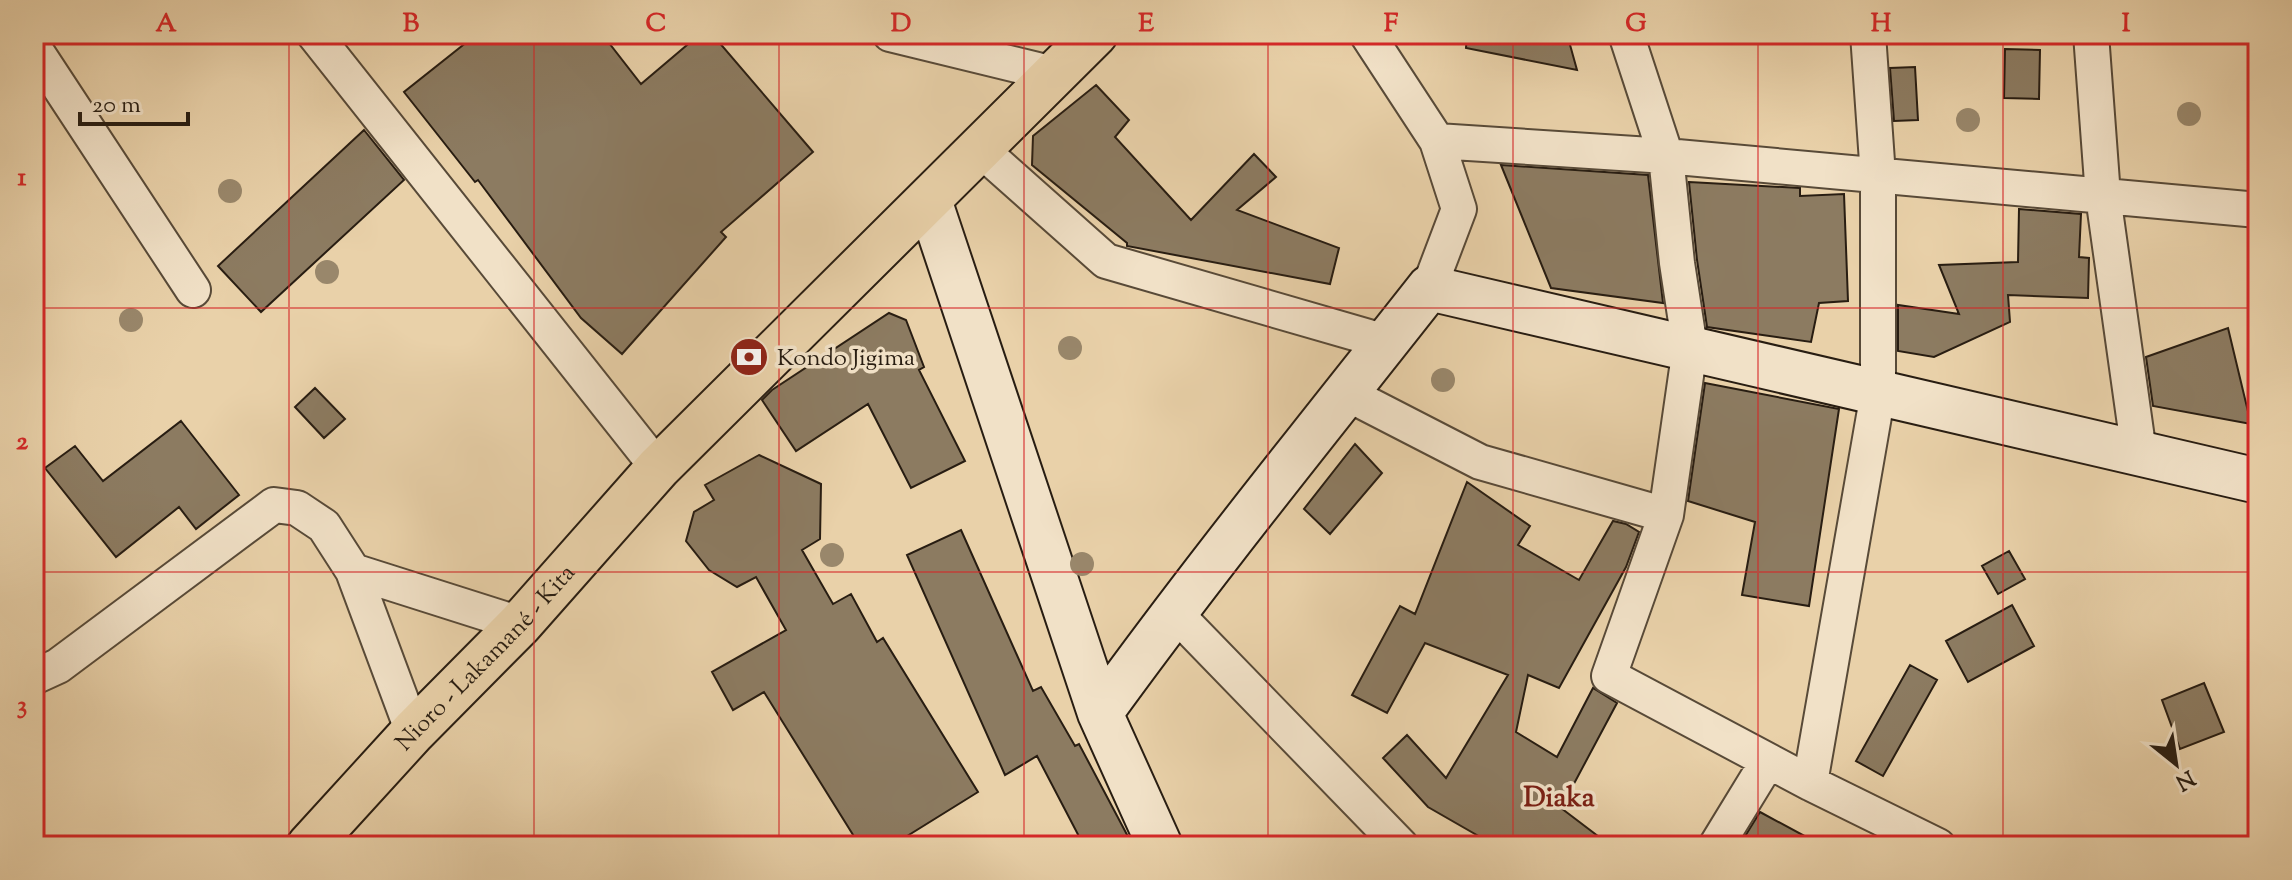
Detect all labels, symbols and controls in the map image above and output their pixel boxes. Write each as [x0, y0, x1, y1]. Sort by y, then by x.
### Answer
text: A [155, 6, 177, 43]
text: B [403, 6, 420, 43]
text: C [646, 6, 666, 43]
text: D [891, 6, 911, 43]
text: E [1138, 6, 1154, 43]
text: F [1384, 6, 1399, 43]
text: G [1625, 6, 1647, 43]
text: H [1871, 6, 1892, 43]
text: I [2122, 6, 2131, 43]
scale bar [80, 76, 188, 126]
text: 20 m [92, 89, 141, 123]
text: 1 [18, 160, 27, 197]
bank icon: Kondo Jigima [728, 336, 770, 378]
place label: Kondo Jigima [777, 342, 915, 376]
text: 2 [16, 424, 29, 461]
street label: Nioro - Lakamané - Kita [389, 558, 584, 759]
text: 3 [17, 688, 27, 725]
north arrow [2136, 724, 2216, 804]
text: N [2169, 760, 2200, 797]
district label: Diaka [1523, 779, 1595, 819]

